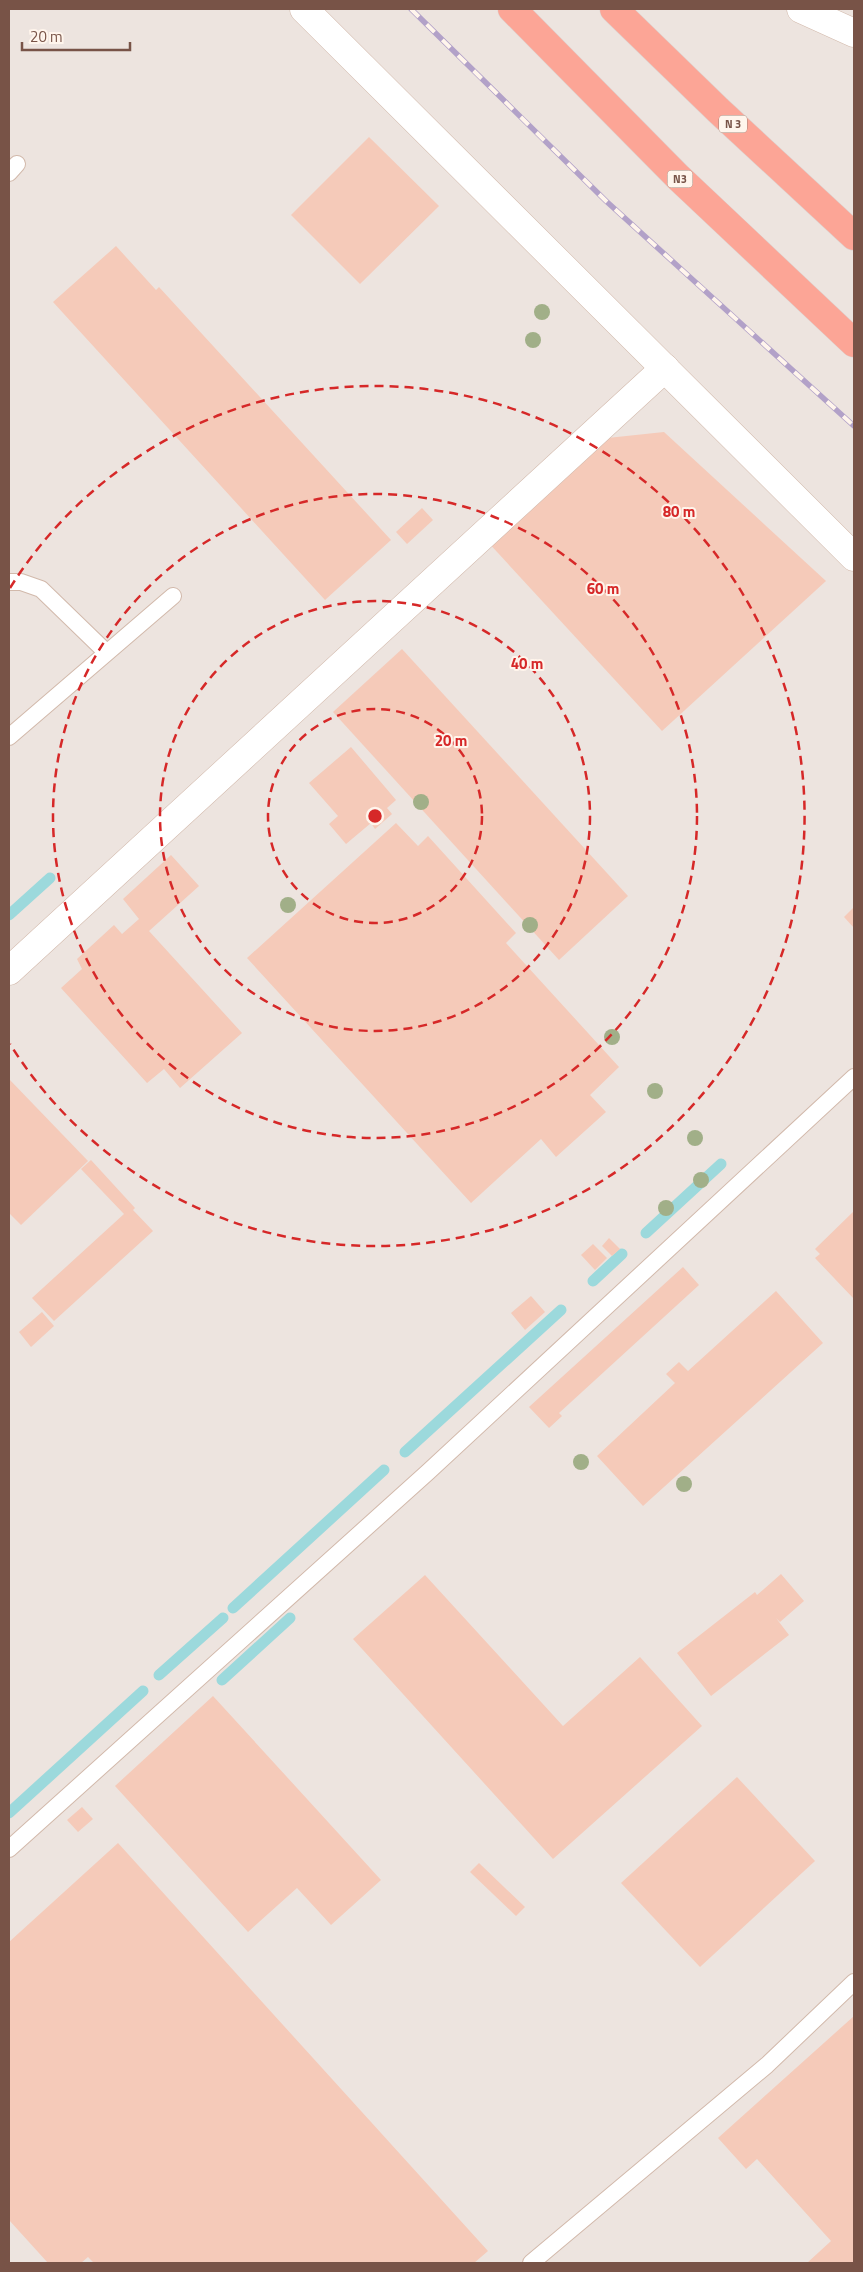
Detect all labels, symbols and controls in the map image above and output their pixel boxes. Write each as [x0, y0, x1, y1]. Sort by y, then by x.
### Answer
scale bar [22, 20, 130, 52]
text: 20 m [30, 25, 63, 48]
road number: N 3 [719, 116, 747, 132]
road number: N3 [668, 170, 692, 188]
text: 80 m [663, 500, 695, 523]
text: 60 m [587, 577, 619, 600]
text: 40 m [511, 652, 543, 675]
text: 20 m [435, 729, 467, 752]
centre of rings [366, 807, 384, 825]

